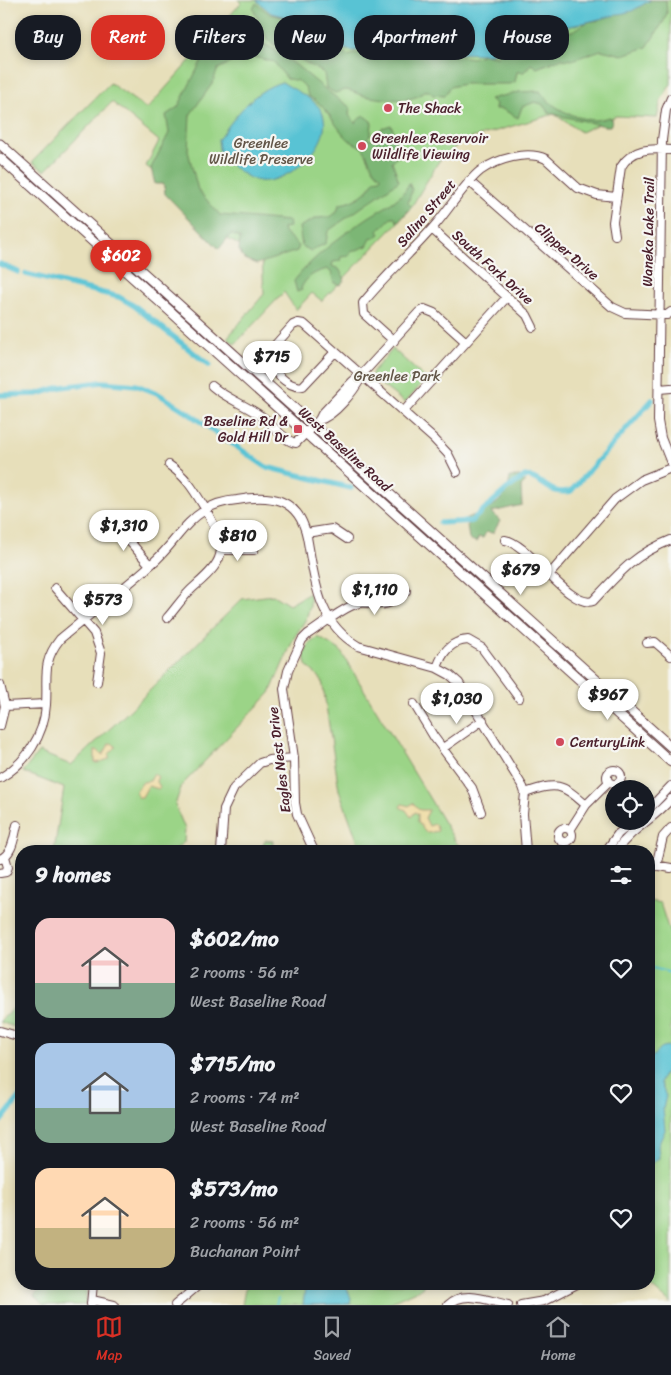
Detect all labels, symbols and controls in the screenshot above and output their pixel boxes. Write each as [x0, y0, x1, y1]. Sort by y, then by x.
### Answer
chip: Buy [15, 15, 81, 60]
chip: Rent [91, 15, 165, 60]
chip: Filters [175, 15, 264, 60]
chip: New [274, 15, 344, 60]
chip: Apartment [354, 15, 475, 60]
chip: House [485, 15, 569, 60]
place label: The Shack [398, 96, 462, 121]
marker: The Shack [382, 102, 394, 114]
place label: Greenlee Reservoir Wildlife Viewing [372, 126, 489, 167]
park label: Greenlee Wildlife Preserve [209, 131, 313, 172]
marker: Greenlee Reservoir Wildlife Viewing [356, 140, 368, 152]
street label: Salina Street [390, 174, 462, 253]
street label: Waneka Lake Trail [635, 176, 662, 287]
street label: Clipper Drive [528, 216, 605, 287]
street label: South Fork Drive [446, 223, 540, 311]
pin: $602 [91, 240, 151, 282]
text: $602 [101, 241, 141, 270]
pin: $715 [242, 340, 302, 383]
text: $715 [254, 342, 290, 371]
park label: Greenlee Park [354, 364, 441, 389]
street label: West Baseline Road [292, 400, 398, 499]
place label: Baseline Rd & Gold Hill Dr [204, 409, 289, 450]
marker: Baseline Rd & Gold Hill Dr [292, 423, 304, 435]
pin: $1,310 [83, 510, 165, 552]
text: $1,310 [100, 511, 148, 540]
pin: $810 [208, 520, 268, 562]
text: $810 [219, 521, 257, 550]
pin: $679 [491, 554, 551, 596]
text: $679 [502, 555, 540, 584]
pin: $1,110 [334, 574, 416, 616]
text: $1,110 [352, 575, 398, 604]
pin: $573 [73, 584, 133, 626]
text: $573 [84, 585, 122, 614]
pin: $967 [578, 678, 638, 721]
text: $967 [589, 680, 627, 709]
pin: $1,030 [416, 682, 498, 725]
text: $1,030 [432, 684, 482, 713]
street label: Eagles Nest Drive [261, 705, 298, 814]
place label: CenturyLink [570, 730, 645, 755]
marker: CenturyLink [554, 736, 566, 748]
map controls [605, 780, 655, 830]
button: locate [605, 780, 655, 830]
text: 9 homes [35, 856, 111, 894]
icon: filters [607, 861, 635, 889]
text: $602/mo [190, 920, 279, 958]
icon: home [75, 938, 135, 998]
icon: heart [607, 954, 635, 982]
text: 2 rooms · 56 m² [190, 958, 299, 987]
text: West Baseline Road [190, 987, 326, 1016]
text: $715/mo [190, 1045, 275, 1083]
icon: home [75, 1063, 135, 1123]
icon: heart [607, 1079, 635, 1107]
text: 2 rooms · 74 m² [190, 1083, 300, 1112]
text: West Baseline Road [190, 1112, 326, 1141]
text: $573/mo [190, 1170, 278, 1208]
icon: home [75, 1188, 135, 1248]
icon: heart [607, 1204, 635, 1232]
text: 2 rooms · 56 m² [190, 1208, 299, 1237]
text: Buchanan Point [190, 1237, 300, 1266]
tab: Map [95, 1313, 123, 1368]
tab: Saved [314, 1313, 350, 1368]
tab: Home [541, 1313, 576, 1368]

